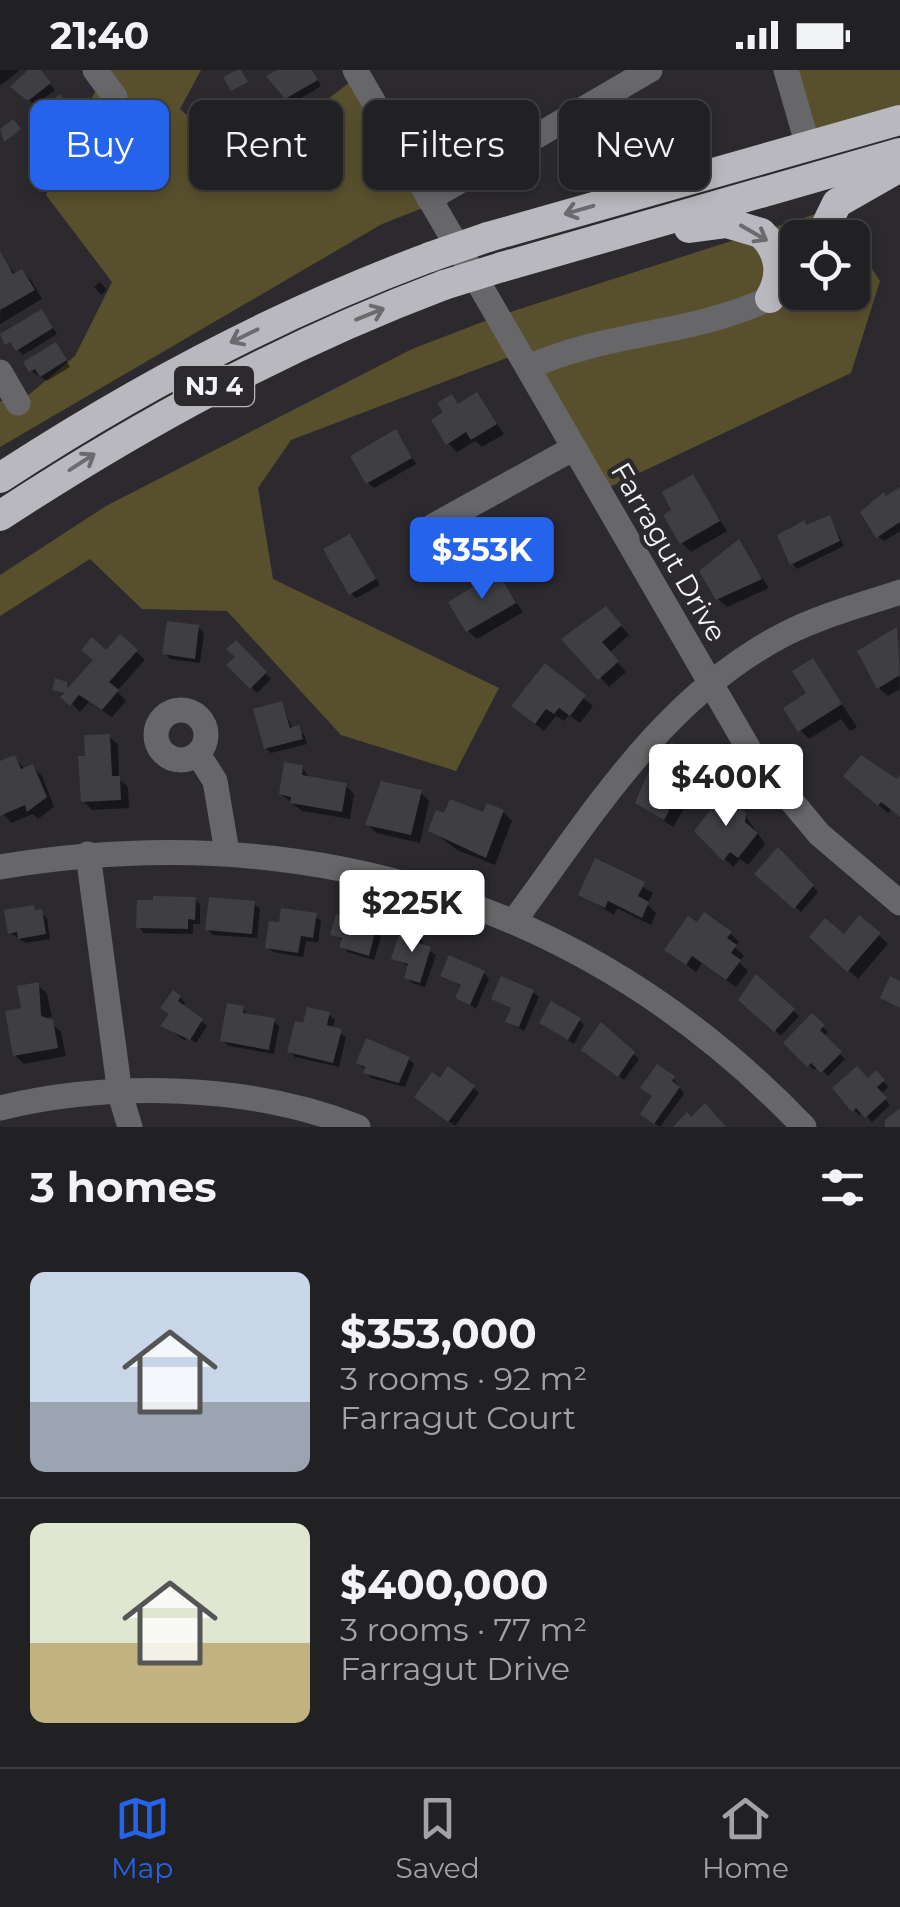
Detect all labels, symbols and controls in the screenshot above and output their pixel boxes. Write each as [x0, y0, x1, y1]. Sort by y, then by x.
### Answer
text: 21:40 [50, 12, 149, 59]
chip: Buy [30, 100, 169, 190]
chip: Rent [189, 100, 343, 190]
chip: Filters [363, 100, 539, 190]
chip: New [559, 100, 710, 190]
one-way arrow [564, 202, 595, 221]
map controls [780, 220, 870, 310]
button: locate [780, 220, 870, 310]
one-way arrow [739, 223, 768, 243]
one-way arrow [355, 303, 385, 321]
one-way arrow [230, 327, 259, 346]
road number: NJ 4 [174, 366, 254, 406]
one-way arrow [67, 452, 95, 473]
street label: Farragut Drive [604, 456, 734, 648]
pin: $353K [412, 517, 552, 602]
text: $353K [432, 530, 532, 569]
pin: $400K [656, 744, 796, 829]
text: $400K [671, 757, 781, 796]
pin: $225K [342, 870, 482, 955]
text: $225K [362, 883, 462, 922]
icon: filters [815, 1160, 870, 1215]
text: 3 homes [30, 1161, 216, 1213]
text: $353,000 [340, 1307, 537, 1359]
icon: home [110, 1312, 230, 1432]
text: 3 rooms · 92 m² [340, 1359, 587, 1398]
text: Farragut Court [340, 1398, 576, 1437]
text: $400,000 [340, 1558, 549, 1610]
icon: home [110, 1563, 230, 1683]
text: 3 rooms · 77 m² [340, 1610, 587, 1649]
text: Farragut Drive [340, 1649, 570, 1688]
tab: Map [111, 1791, 173, 1885]
tab: Saved [396, 1791, 480, 1885]
tab: Home [702, 1791, 789, 1885]

